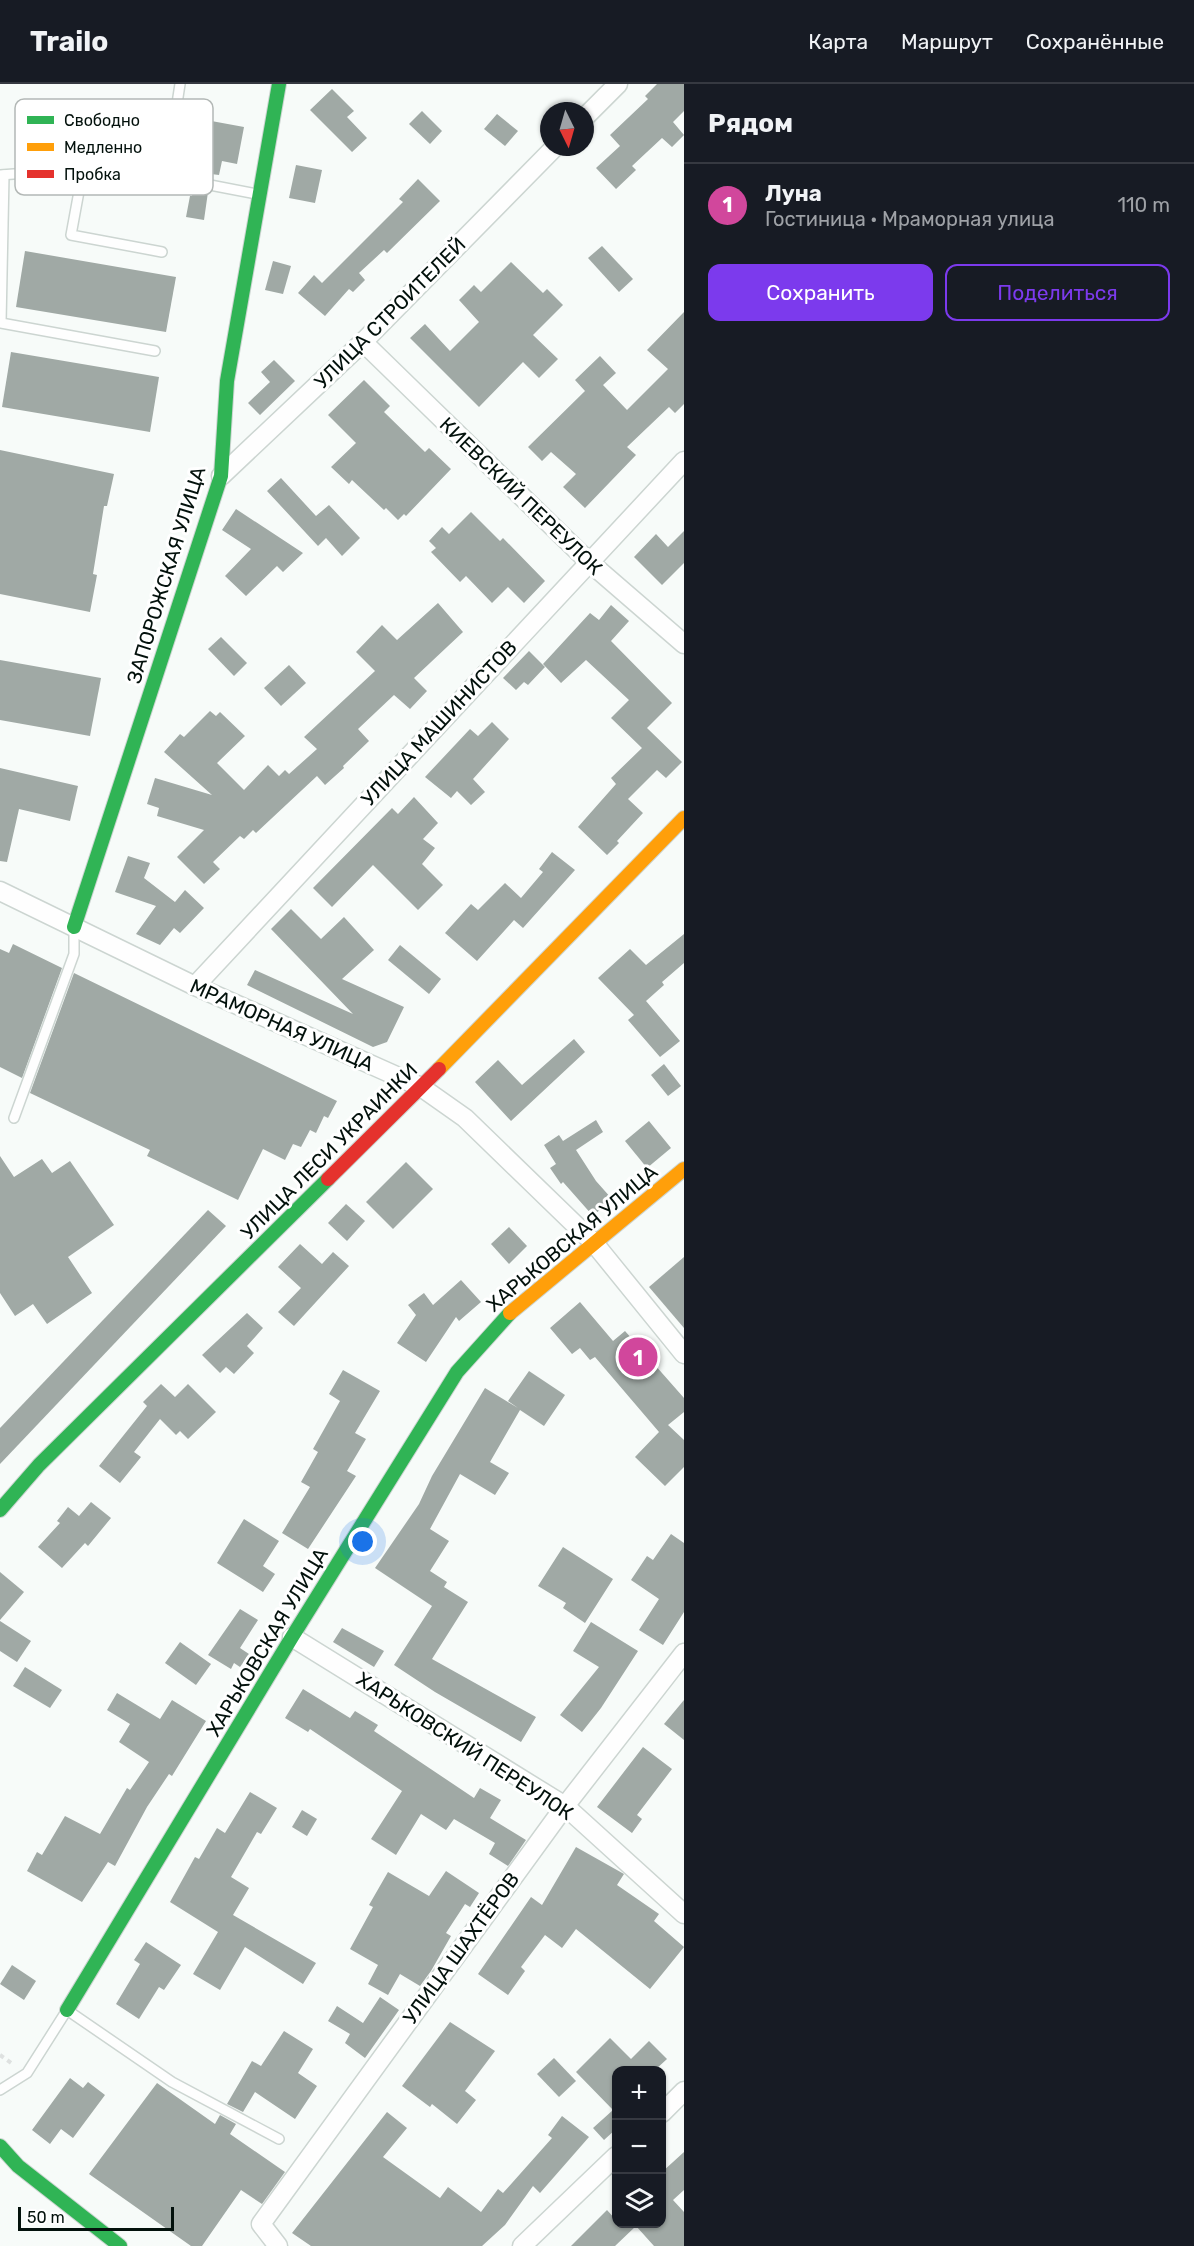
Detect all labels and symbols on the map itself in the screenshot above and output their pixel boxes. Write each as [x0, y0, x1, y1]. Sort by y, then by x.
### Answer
legend [15, 99, 213, 195]
north arrow [540, 102, 594, 156]
text: Свободно [64, 111, 140, 130]
text: Медленно [64, 138, 142, 157]
text: Пробка [64, 165, 121, 184]
street label: УЛИЦА СТРОИТЕЛЕЙ [309, 232, 471, 394]
street label: КИЕВСКИЙ ПЕРЕУЛОК [435, 412, 607, 580]
street label: ЗАПОРОЖСКАЯ УЛИЦА [122, 464, 210, 686]
street label: УЛИЦА МАШИНИСТОВ [356, 635, 522, 811]
street label: МРАМОРНАЯ УЛИЦА [187, 974, 377, 1076]
street label: УЛИЦА ЛЕСИ УКРАИНКИ [236, 1058, 422, 1244]
street label: ХАРЬКОВСКАЯ УЛИЦА [482, 1159, 662, 1317]
pin: 1 [618, 1334, 658, 1380]
your location [348, 1527, 377, 1556]
street label: ХАРЬКОВСКАЯ УЛИЦА [201, 1543, 333, 1741]
street label: ХАРЬКОВСКИЙ ПЕРЕУЛОК [352, 1667, 578, 1825]
street label: УЛИЦА ШАХТЁРОВ [398, 1867, 524, 2029]
scale bar [18, 2204, 174, 2232]

